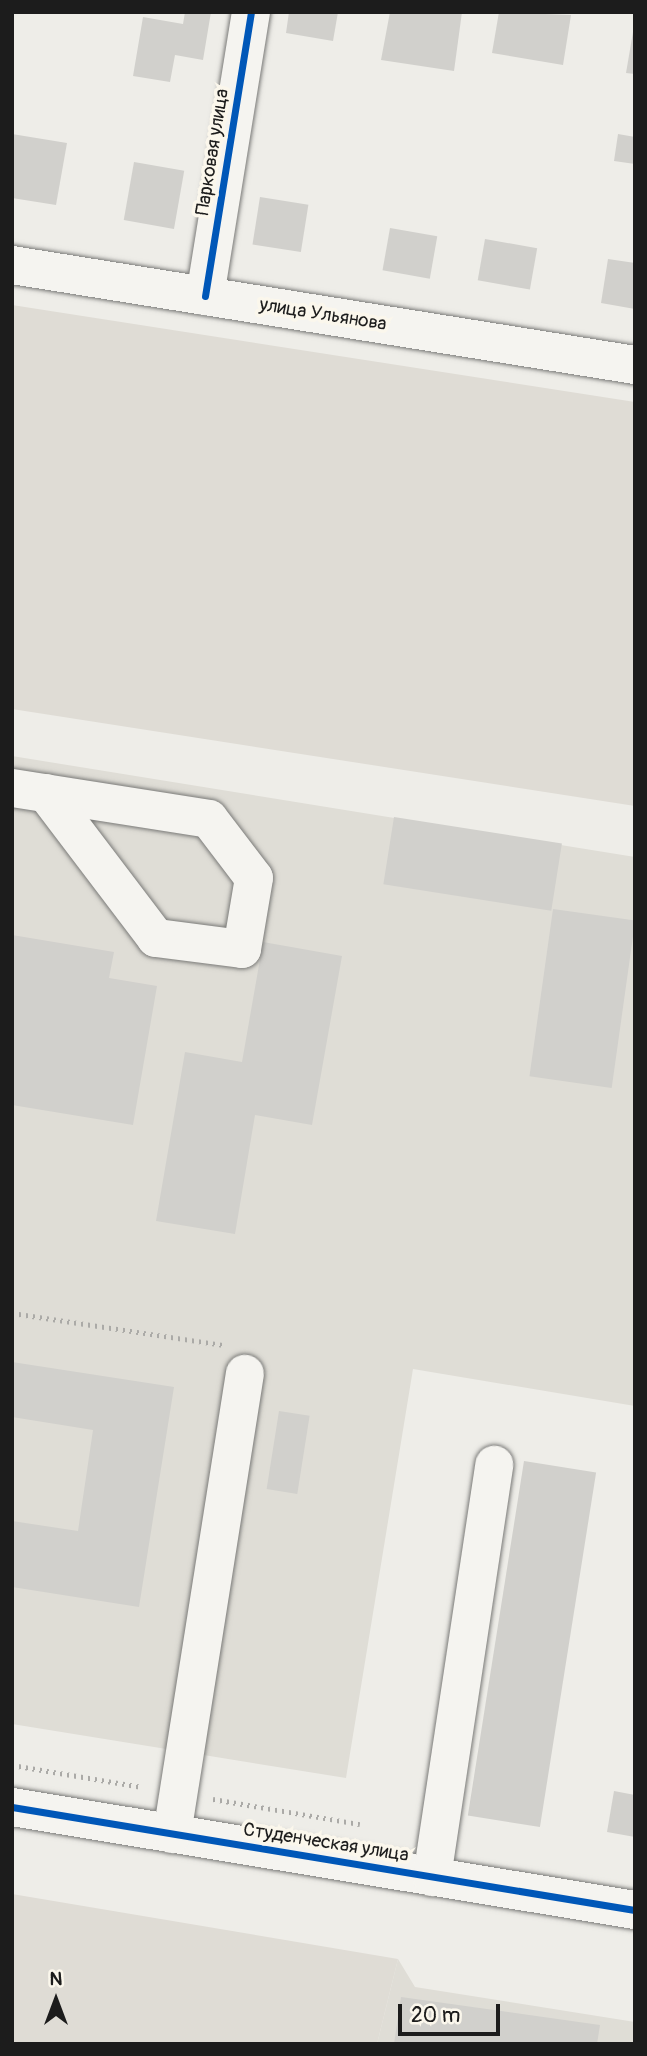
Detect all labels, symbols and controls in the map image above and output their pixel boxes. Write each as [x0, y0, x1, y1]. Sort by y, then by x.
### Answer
street label: Парковая улица [192, 87, 234, 217]
street label: улица Ульянова [258, 294, 388, 336]
street label: Студенческая улица [242, 1819, 410, 1867]
north arrow [21, 1965, 91, 2035]
text: N [50, 1967, 62, 1991]
scale bar [402, 1990, 504, 2034]
text: 20 m [411, 2002, 460, 2029]

